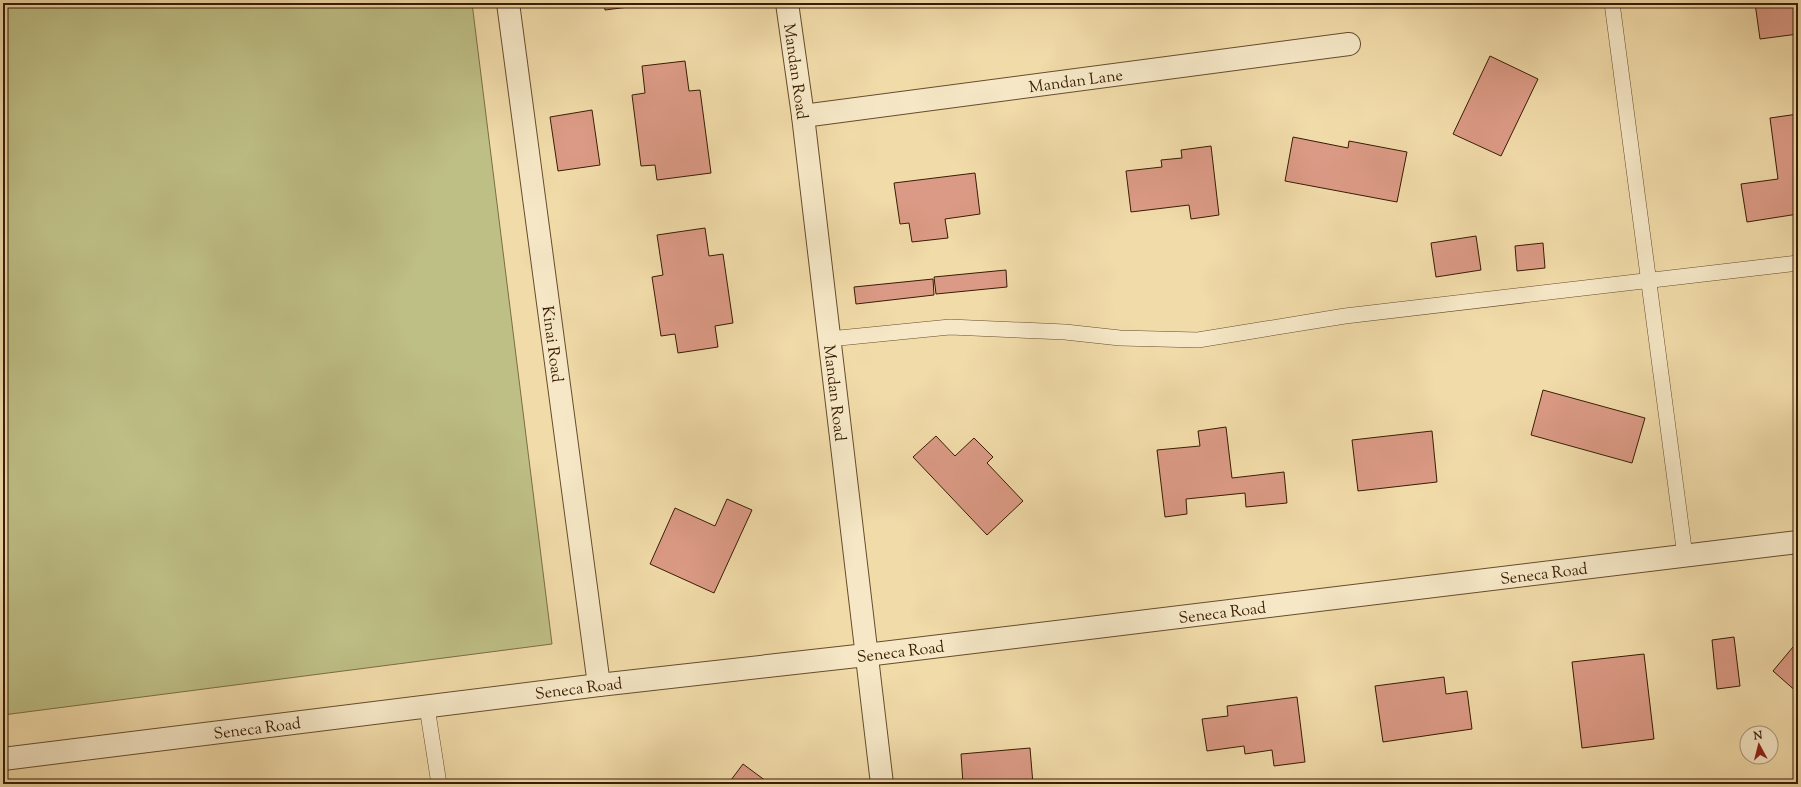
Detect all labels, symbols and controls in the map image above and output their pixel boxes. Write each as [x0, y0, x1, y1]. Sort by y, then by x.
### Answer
street label: Mandan Road [776, 22, 812, 121]
street label: Mandan Lane [1028, 65, 1124, 100]
street label: Kinai Road [535, 305, 568, 384]
street label: Mandan Road [816, 344, 850, 443]
street label: Seneca Road [1499, 559, 1589, 592]
street label: Seneca Road [1177, 598, 1267, 631]
street label: Seneca Road [856, 637, 946, 670]
street label: Seneca Road [534, 673, 624, 707]
street label: Seneca Road [212, 713, 302, 747]
north arrow [1739, 725, 1779, 765]
text: N [1752, 728, 1763, 745]

